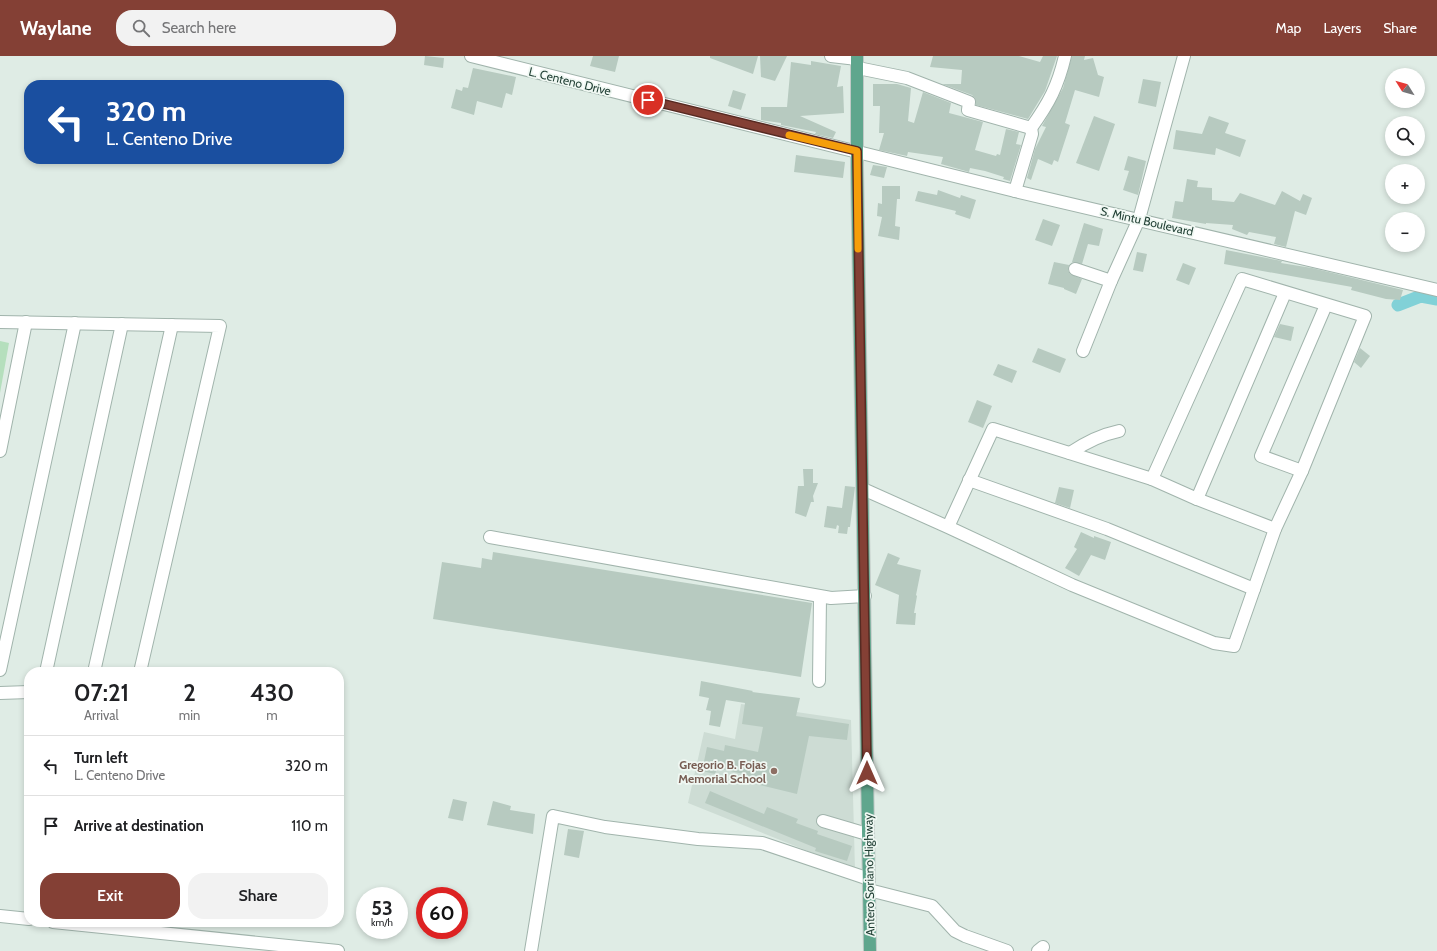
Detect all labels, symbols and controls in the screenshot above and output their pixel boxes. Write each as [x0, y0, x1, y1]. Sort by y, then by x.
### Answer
search box [116, 10, 396, 46]
text: Waylane [20, 17, 92, 40]
icon: search [130, 17, 152, 39]
text: Search here [162, 19, 236, 37]
text: Map [1276, 19, 1301, 37]
text: Layers [1323, 19, 1361, 37]
text: Share [1383, 19, 1417, 37]
street label: L. Centeno Drive [527, 64, 613, 98]
north arrow [1385, 68, 1425, 108]
map controls [1385, 68, 1425, 252]
pin [631, 83, 665, 117]
icon: arrive [637, 89, 659, 111]
text: 320 m [106, 94, 186, 128]
icon: left [40, 96, 92, 148]
button: search [1385, 116, 1425, 156]
text: L. Centeno Drive [106, 128, 232, 150]
button: + [1385, 164, 1425, 204]
street label: S. Mintu Boulevard [1099, 203, 1195, 239]
button: − [1385, 212, 1425, 252]
text: 07:21 [74, 678, 129, 707]
text: 2 [183, 678, 196, 707]
text: 430 [250, 678, 294, 707]
text: Arrival [84, 707, 119, 723]
text: min [179, 707, 200, 723]
text: m [266, 707, 278, 723]
text: Turn left [74, 749, 128, 767]
position arrow [846, 752, 888, 794]
icon: left [40, 755, 62, 777]
text: 320 m [285, 757, 328, 775]
place label: Gregorio B. Fojas Memorial School [678, 757, 766, 786]
marker: Gregorio B. Fojas Memorial School [769, 766, 779, 776]
text: L. Centeno Drive [74, 767, 165, 783]
street label: Antero Soriano Highway [860, 814, 878, 936]
icon: arrive [40, 815, 62, 837]
text: Arrive at destination [74, 817, 204, 835]
text: 110 m [291, 817, 328, 835]
button: Exit [40, 873, 180, 919]
button: Share [188, 873, 328, 919]
speed limit sign: 60 [416, 887, 468, 939]
text: 53 [371, 896, 393, 920]
text: km/h [371, 916, 393, 929]

